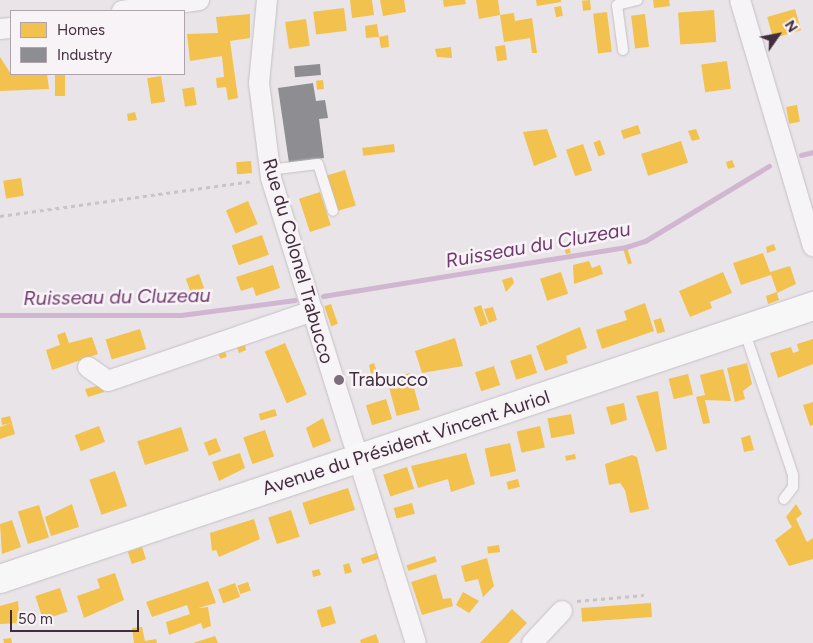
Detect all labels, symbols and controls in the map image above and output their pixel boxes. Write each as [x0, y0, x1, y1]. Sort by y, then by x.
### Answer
legend [10, 10, 185, 75]
north arrow [753, 10, 803, 60]
text: N [781, 17, 801, 36]
text: Homes [57, 21, 105, 39]
text: Industry [57, 46, 112, 64]
street label: Rue du Colonel Trabucco [258, 156, 338, 366]
water label: Ruisseau du Cluzeau [444, 217, 632, 273]
water label: Ruisseau du Cluzeau [23, 283, 211, 311]
place label: Trabucco [349, 369, 428, 391]
marker: Trabucco [333, 374, 345, 386]
street label: Avenue du Président Vincent Auriol [259, 386, 553, 500]
scale bar [12, 600, 141, 632]
text: 50 m [18, 610, 53, 628]

